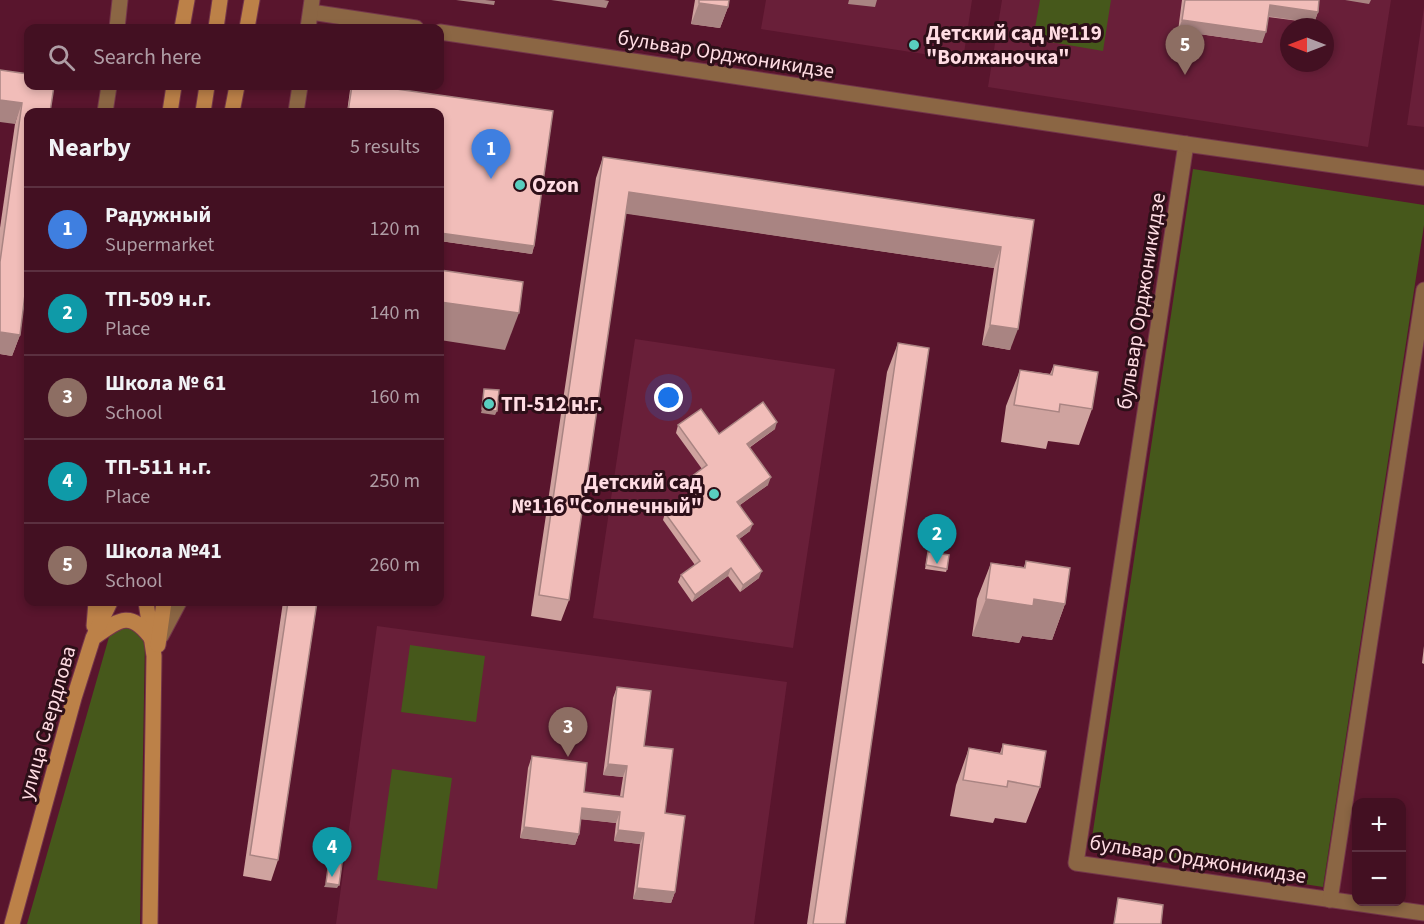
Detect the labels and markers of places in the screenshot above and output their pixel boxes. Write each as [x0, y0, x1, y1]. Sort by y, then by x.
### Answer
place label: Детский сад №119 "Волжаночка" [926, 18, 1102, 72]
pin: 5 [1166, 26, 1204, 75]
marker: Детский сад №119 "Волжаночка" [907, 38, 921, 52]
pin: 1 [472, 130, 510, 179]
place label: Ozon [532, 170, 579, 200]
marker: Ozon [513, 178, 527, 192]
place label: ТП-512 н.г. [501, 389, 603, 419]
marker: ТП-512 н.г. [482, 397, 496, 411]
place label: Детский сад №116 "Солнечный" [511, 467, 703, 521]
marker: Детский сад №116 "Солнечный" [707, 487, 721, 501]
pin: 2 [918, 514, 956, 564]
pin: 3 [548, 708, 588, 757]
pin: 4 [312, 828, 352, 877]

